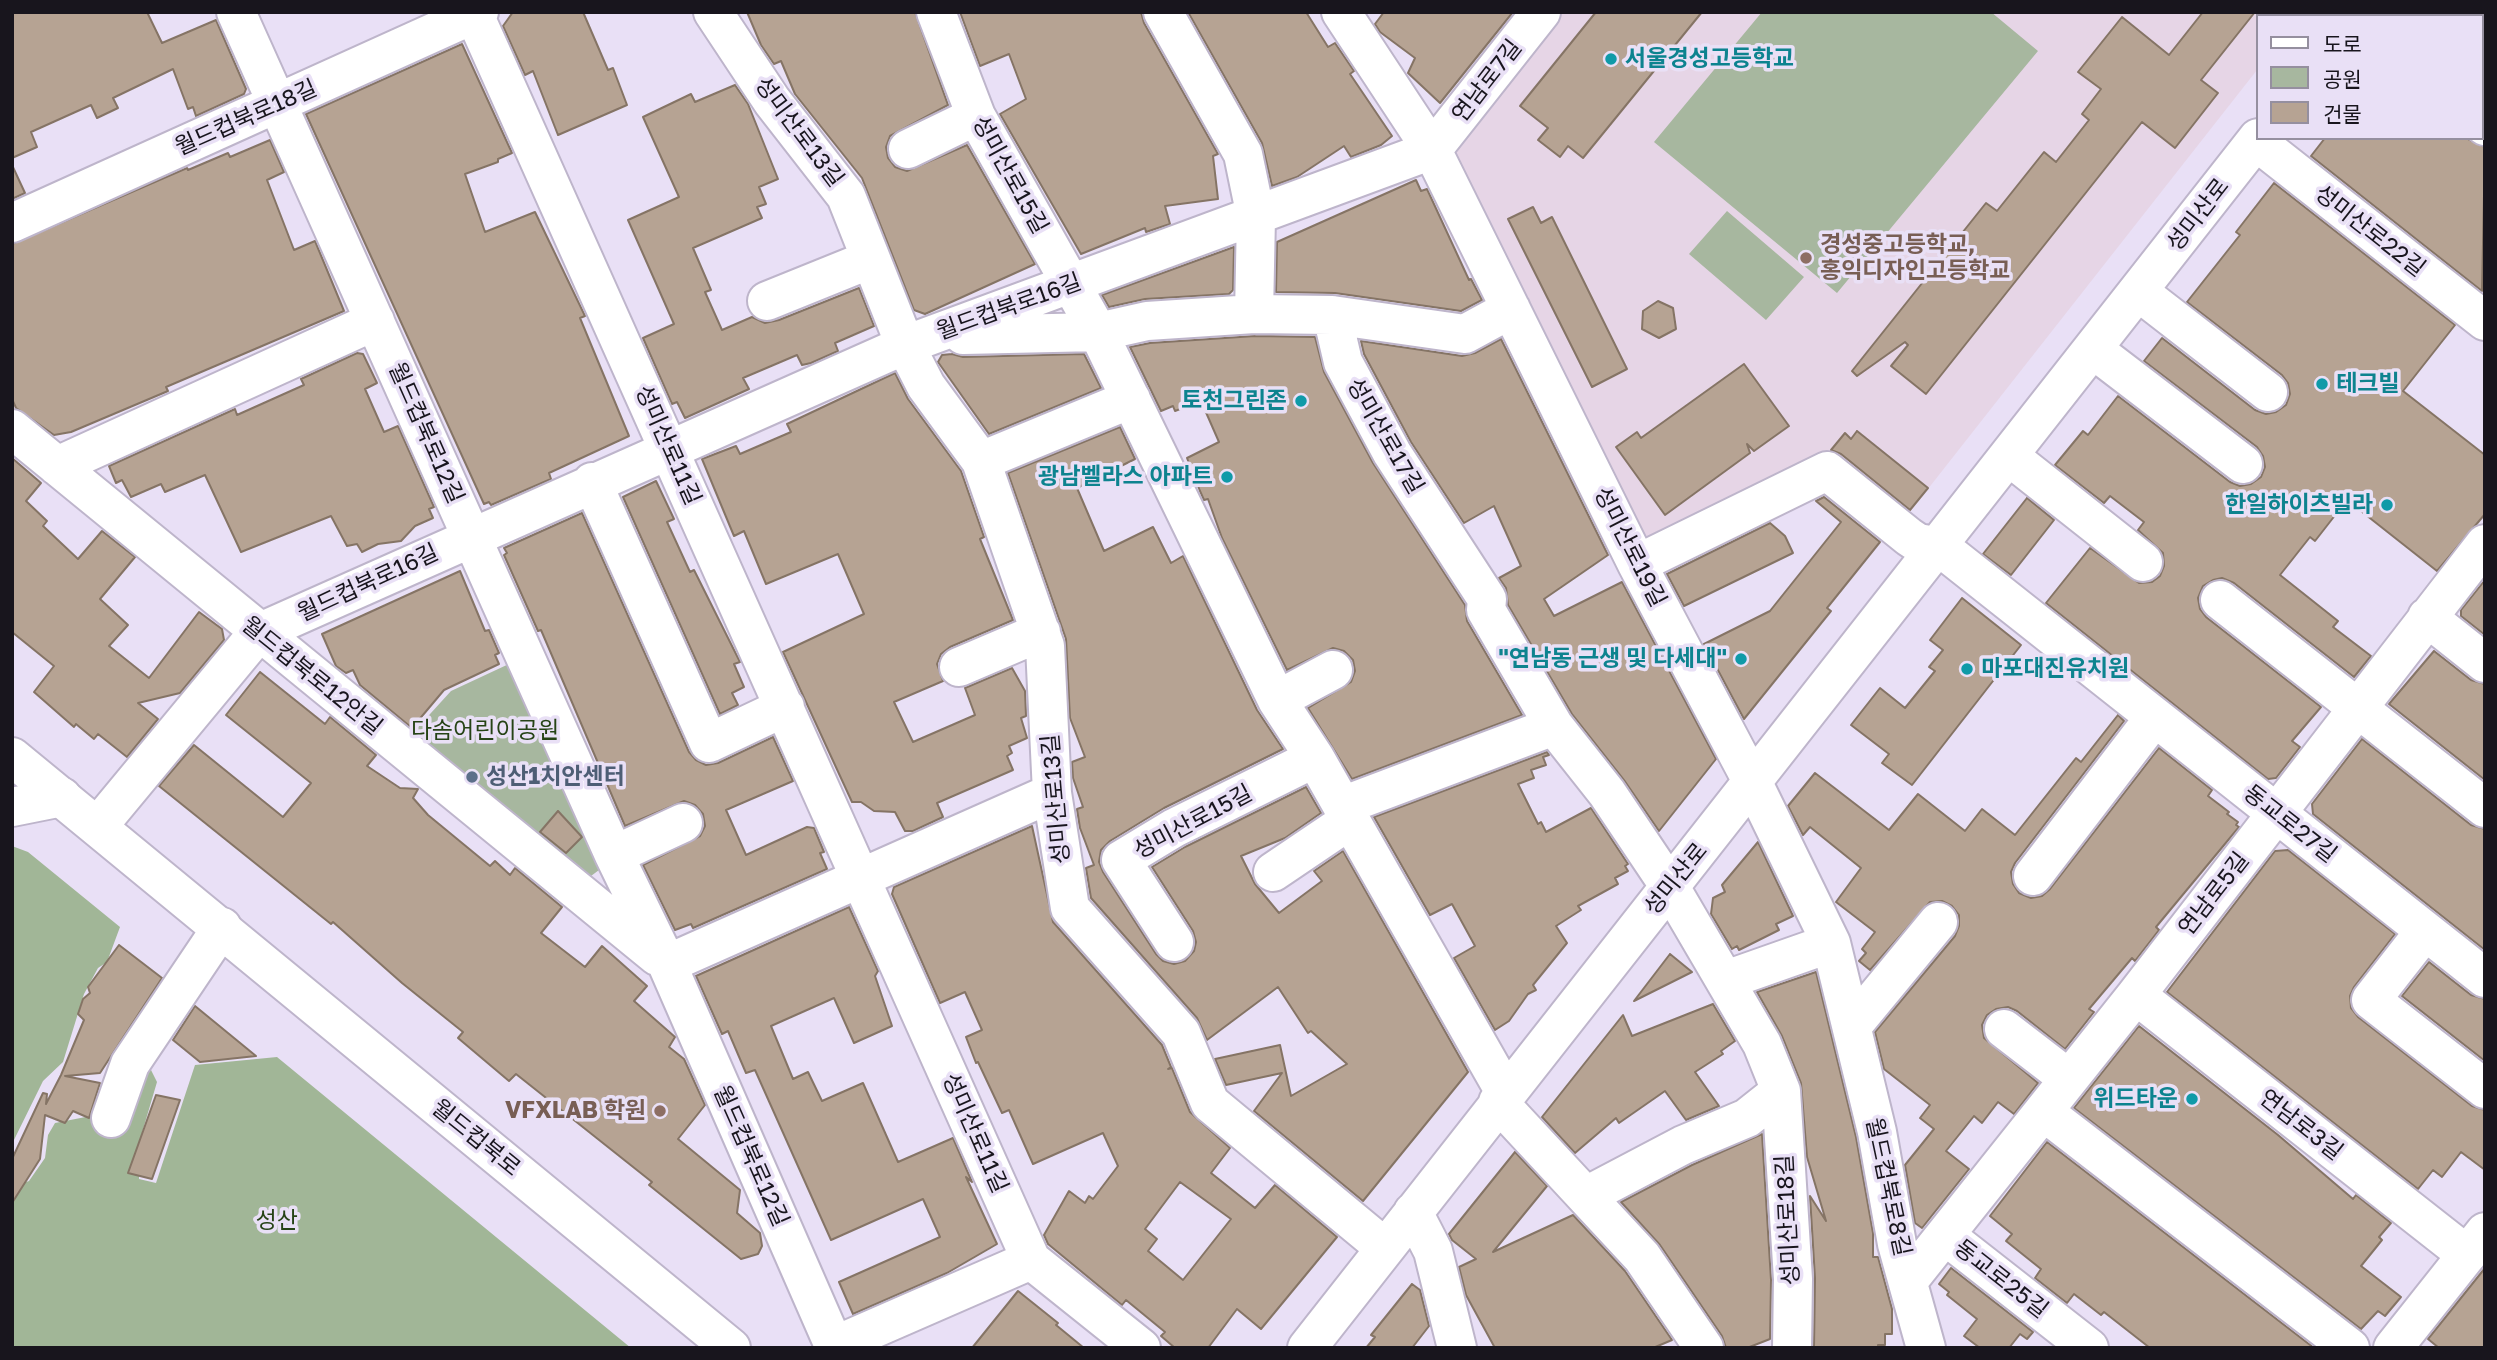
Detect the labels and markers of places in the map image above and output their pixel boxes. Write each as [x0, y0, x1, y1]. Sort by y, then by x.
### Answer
place label: 서울경성고등학교 [1625, 45, 1794, 73]
marker: 서울경성고등학교 [1603, 51, 1619, 67]
place label: 경성중고등학교, 홍익디자인고등학교 [1820, 231, 2010, 285]
marker: 경성중고등학교, 홍익디자인고등학교 [1798, 250, 1814, 266]
place label: 테크빌 [2336, 370, 2399, 398]
marker: 테크빌 [2314, 376, 2330, 392]
place label: 토천그린존 [1181, 387, 1287, 415]
marker: 토천그린존 [1293, 393, 1309, 409]
place label: 광남벨라스 아파트 [1038, 463, 1213, 491]
marker: 광남벨라스 아파트 [1219, 469, 1235, 485]
place label: 한일하이츠빌라 [2225, 491, 2373, 519]
marker: 한일하이츠빌라 [2379, 497, 2395, 513]
place label: "연남동 근생 및 다세대" [1498, 645, 1727, 673]
marker: "연남동 근생 및 다세대" [1733, 651, 1749, 667]
place label: 마포대진유치원 [1981, 655, 2129, 683]
marker: 마포대진유치원 [1959, 661, 1975, 677]
place label: 성산1치안센터 [486, 763, 625, 791]
marker: 성산1치안센터 [464, 769, 480, 785]
place label: 위드타운 [2093, 1085, 2178, 1113]
marker: 위드타운 [2184, 1091, 2200, 1107]
place label: VFXLAB 학원 [505, 1097, 646, 1125]
marker: VFXLAB 학원 [652, 1103, 668, 1119]

